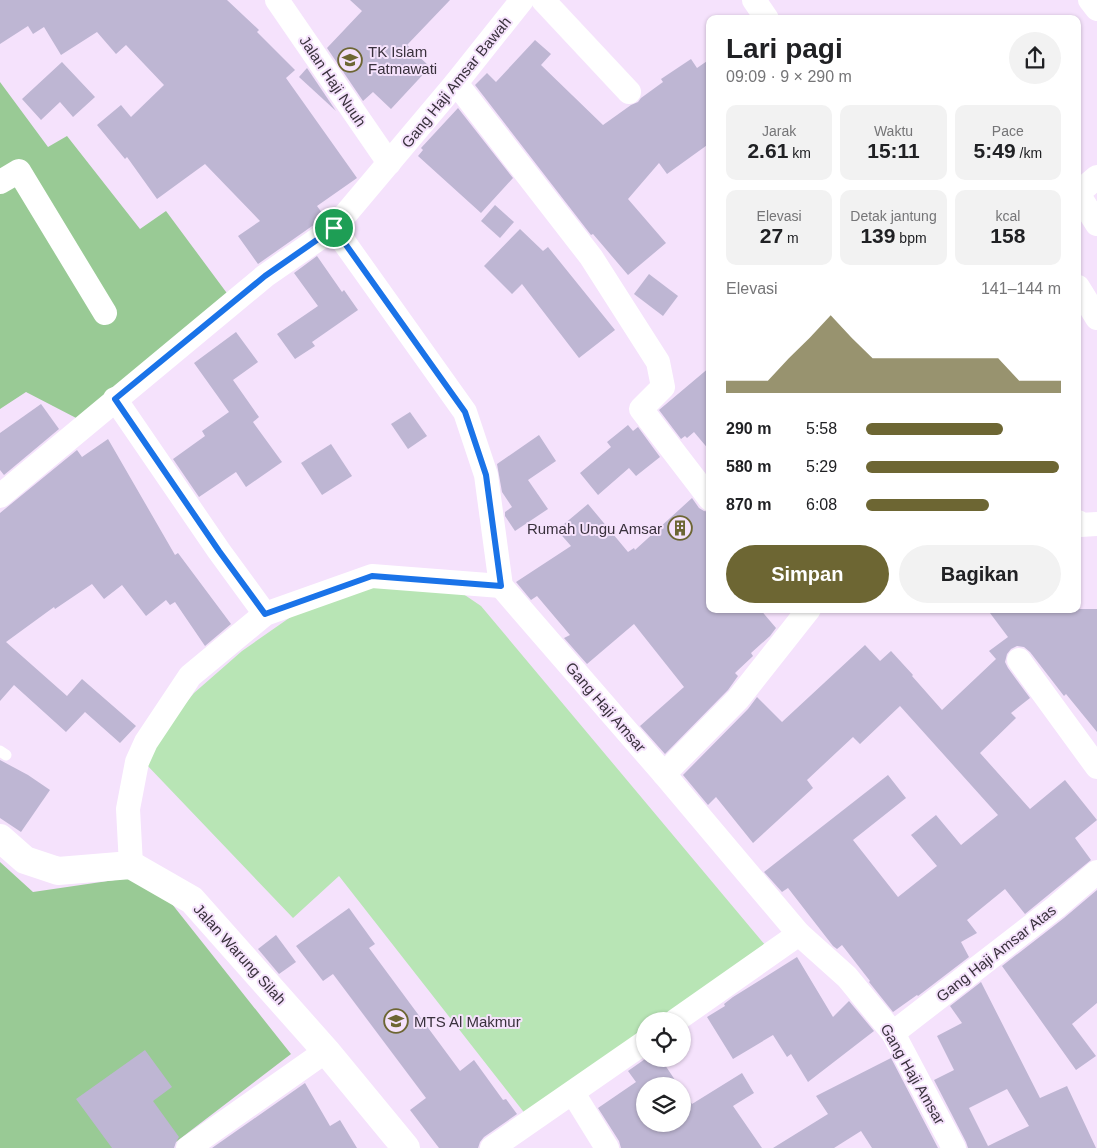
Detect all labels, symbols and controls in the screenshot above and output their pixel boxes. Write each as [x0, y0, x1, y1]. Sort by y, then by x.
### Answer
street label: Gang Haji Amsar Bawah [398, 13, 514, 151]
street label: Jalan Haji Nuuh [296, 32, 370, 130]
button: share [1009, 32, 1061, 84]
text: Lari pagi [726, 33, 843, 64]
place label: TK Islam Fatmawati [368, 43, 437, 77]
school or university icon: TK Islam Fatmawati [337, 47, 363, 73]
text: 09:09 · 9 × 290 m [726, 68, 852, 85]
text: Jarak [762, 123, 796, 139]
text: Waktu [874, 123, 913, 139]
text: Pace [992, 123, 1024, 139]
text: 2.61 [747, 139, 788, 162]
text: 15:11 [867, 139, 920, 162]
text: 5:49 [974, 139, 1016, 162]
text: km [788, 145, 811, 161]
text: /km [1016, 145, 1042, 161]
pin [313, 207, 355, 249]
text: Elevasi [757, 208, 802, 224]
text: Detak jantung [850, 208, 937, 224]
text: kcal [995, 208, 1020, 224]
icon: arrive [320, 214, 348, 242]
text: 27 [760, 224, 783, 247]
text: 139 [860, 224, 895, 247]
text: 158 [990, 224, 1025, 247]
text: m [783, 230, 799, 246]
text: bpm [895, 230, 927, 246]
text: Elevasi [726, 280, 778, 297]
text: 141–144 m [981, 280, 1061, 297]
text: 290 m [726, 420, 771, 437]
text: 5:58 [806, 420, 837, 437]
text: 580 m [726, 458, 771, 475]
text: 5:29 [806, 458, 837, 475]
text: 870 m [726, 496, 771, 513]
text: 6:08 [806, 496, 837, 513]
building icon: Rumah Ungu Amsar [667, 515, 693, 541]
place label: Rumah Ungu Amsar [527, 520, 662, 537]
button: Simpan [726, 545, 889, 603]
button: Bagikan [899, 545, 1061, 603]
street label: Gang Haji Amsar [562, 659, 650, 755]
street label: Jalan Warung Silah [190, 900, 290, 1008]
street label: Gang Haji Amsar Atas [933, 901, 1059, 1005]
school or university icon: MTS Al Makmur [383, 1008, 409, 1034]
map controls [636, 1012, 691, 1132]
button: locate [636, 1012, 691, 1067]
place label: MTS Al Makmur [414, 1013, 521, 1030]
street label: Gang Haji Amsar [877, 1021, 949, 1127]
button: layers [636, 1077, 691, 1132]

